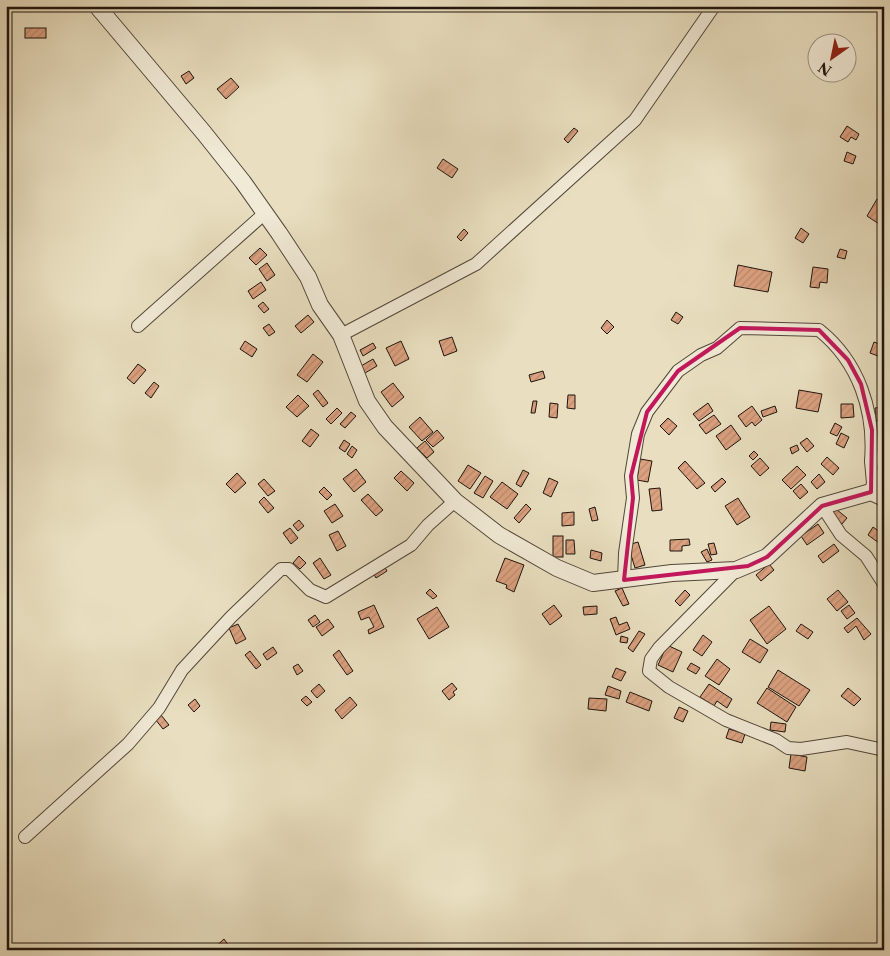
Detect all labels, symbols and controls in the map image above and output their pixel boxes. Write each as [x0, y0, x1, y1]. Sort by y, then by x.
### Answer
north arrow [808, 32, 858, 82]
text: N [815, 58, 835, 80]

